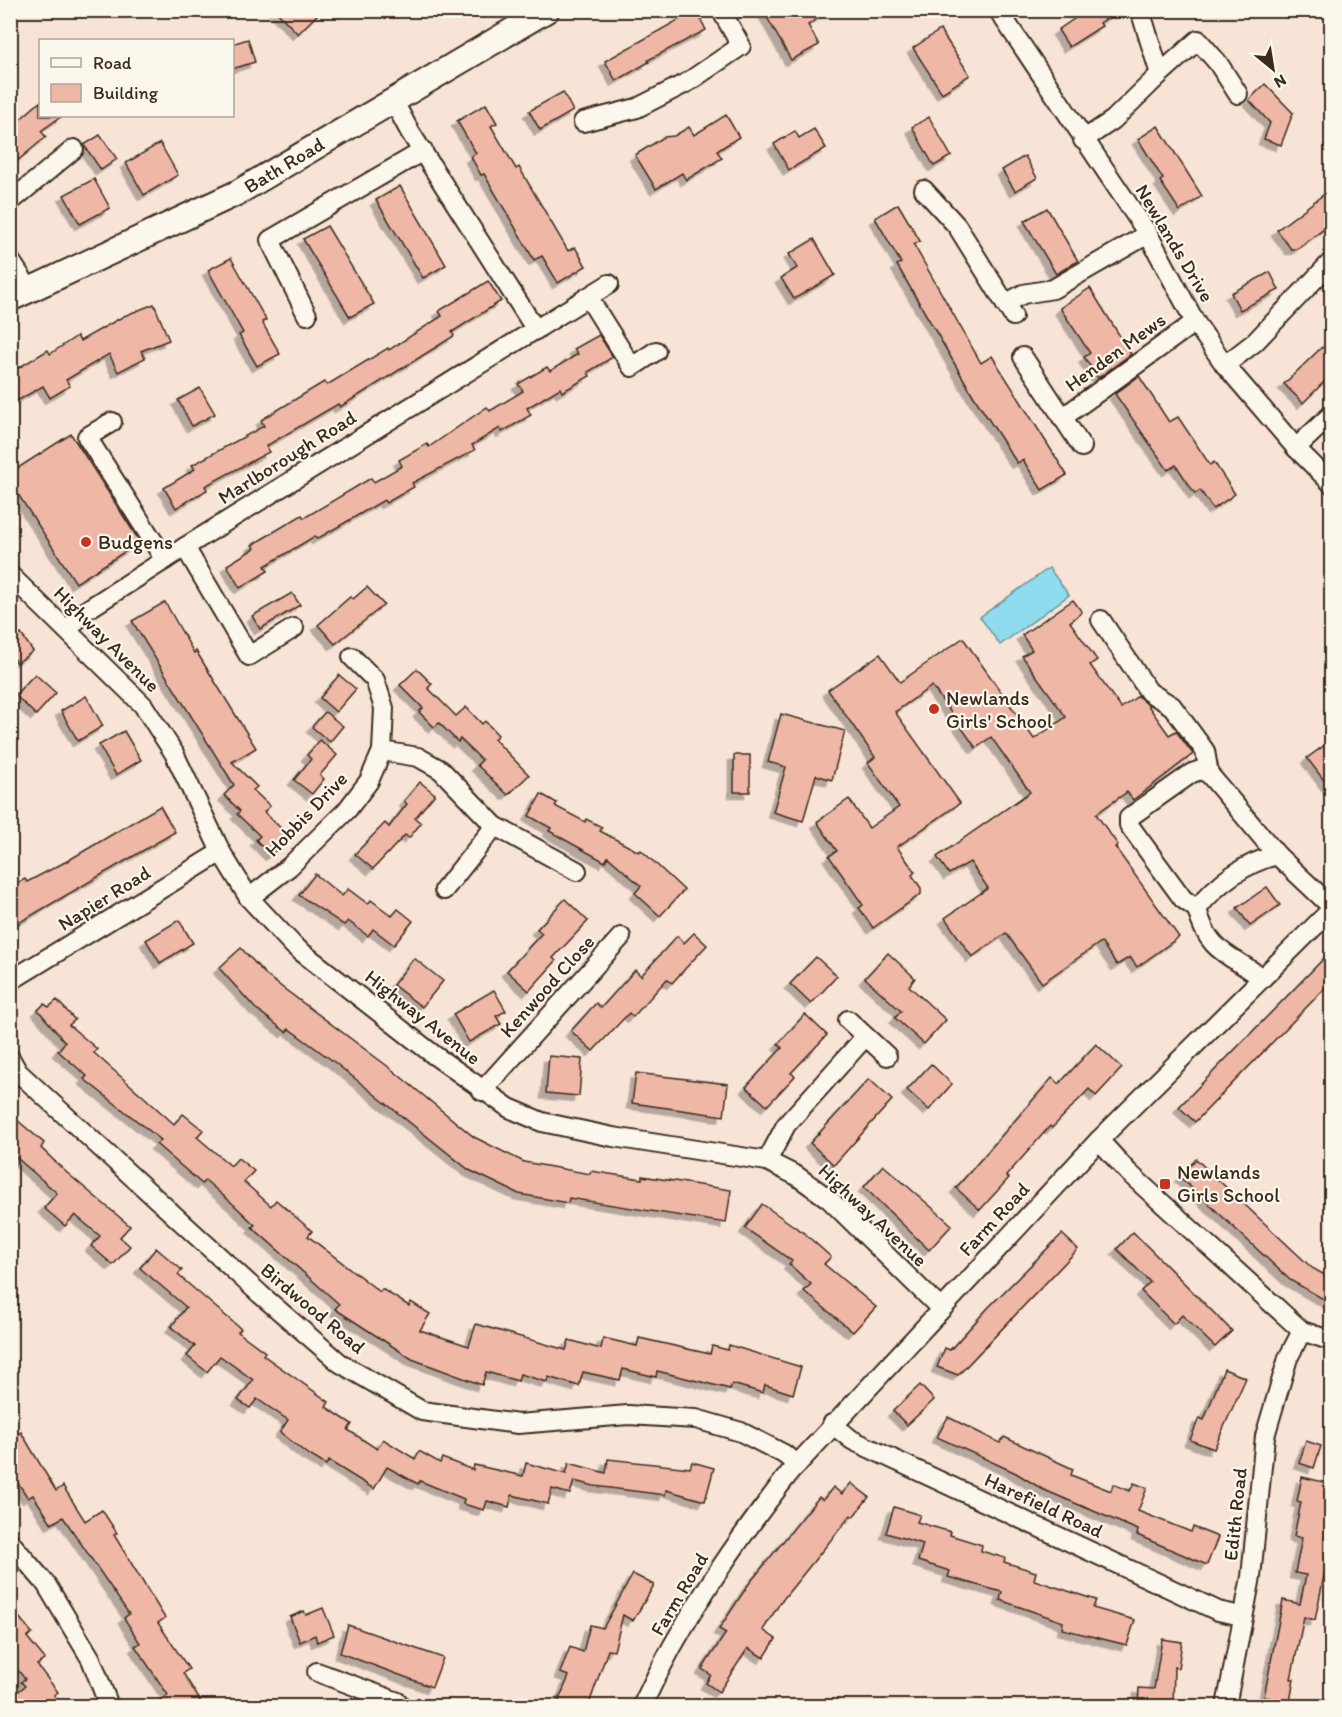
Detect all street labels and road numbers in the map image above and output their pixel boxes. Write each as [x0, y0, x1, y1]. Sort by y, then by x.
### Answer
street label: Bath Road [240, 132, 329, 198]
street label: Newlands Drive [1130, 180, 1220, 306]
street label: Henden Mews [1060, 307, 1170, 397]
street label: Marlborough Road [213, 405, 361, 509]
street label: Highway Avenue [49, 581, 165, 697]
street label: Hobbis Drive [260, 767, 352, 861]
street label: Napier Road [53, 860, 155, 936]
street label: Kenwood Close [495, 930, 599, 1042]
street label: Highway Avenue [360, 964, 486, 1070]
street label: Highway Avenue [813, 1158, 933, 1272]
street label: Farm Road [954, 1177, 1034, 1261]
street label: Birdwood Road [256, 1257, 370, 1359]
street label: Edith Road [1218, 1466, 1252, 1562]
street label: Harefield Road [981, 1467, 1107, 1543]
street label: Farm Road [645, 1548, 713, 1640]

